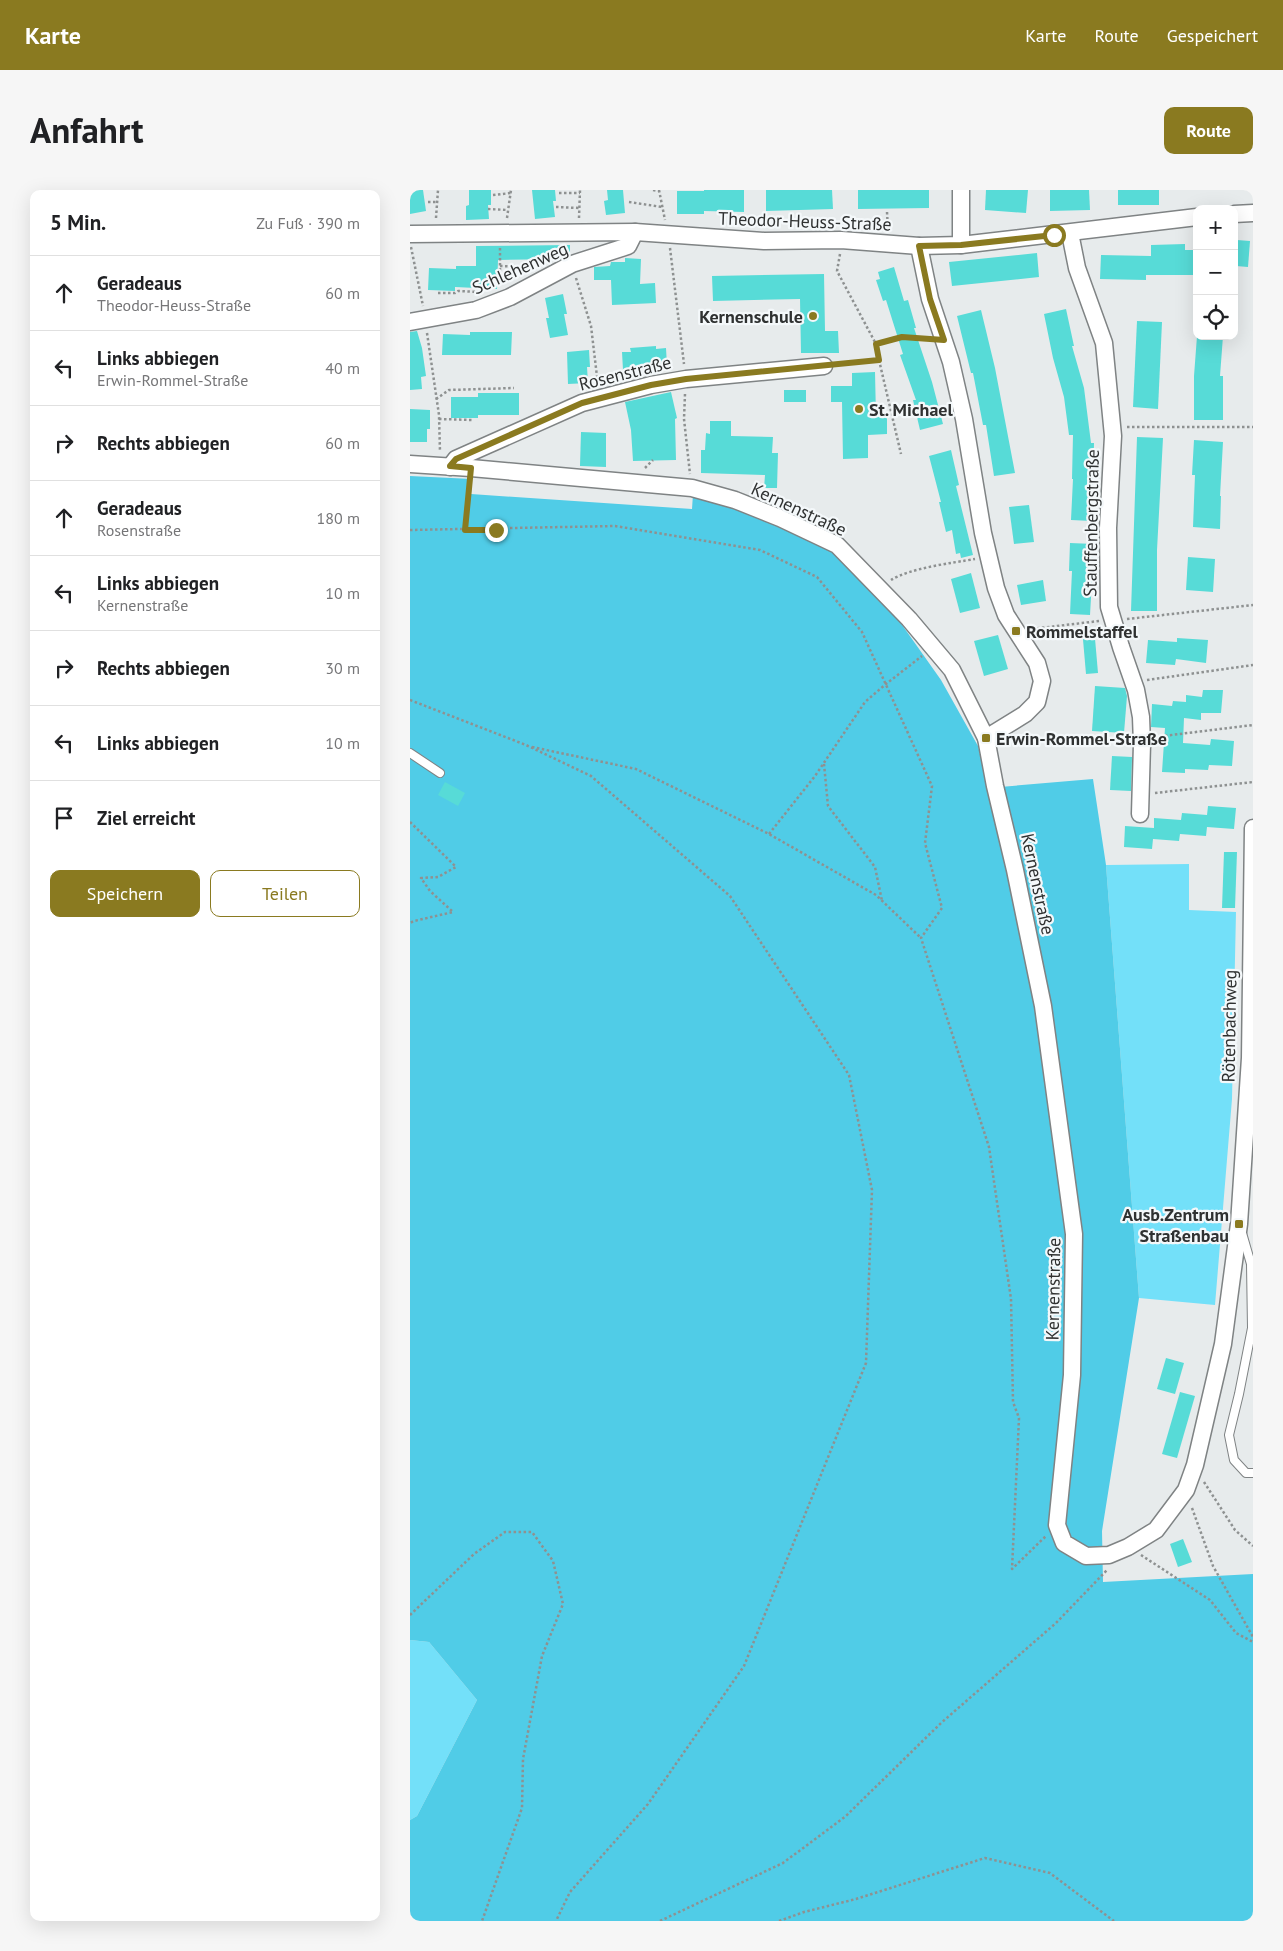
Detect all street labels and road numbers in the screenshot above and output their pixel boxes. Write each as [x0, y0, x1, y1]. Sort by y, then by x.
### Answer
street label: Theodor-Heuss-Straße [718, 206, 892, 236]
street label: Schlehenweg [469, 237, 571, 299]
street label: Rosenstraße [576, 350, 674, 396]
street label: Stauffenbergstraße [1078, 449, 1104, 597]
street label: Kernenstraße [748, 477, 850, 541]
street label: Kernenstraße [1016, 831, 1060, 937]
street label: Rötenbachweg [1217, 969, 1241, 1083]
street label: Kernenstraße [1041, 1237, 1065, 1341]

